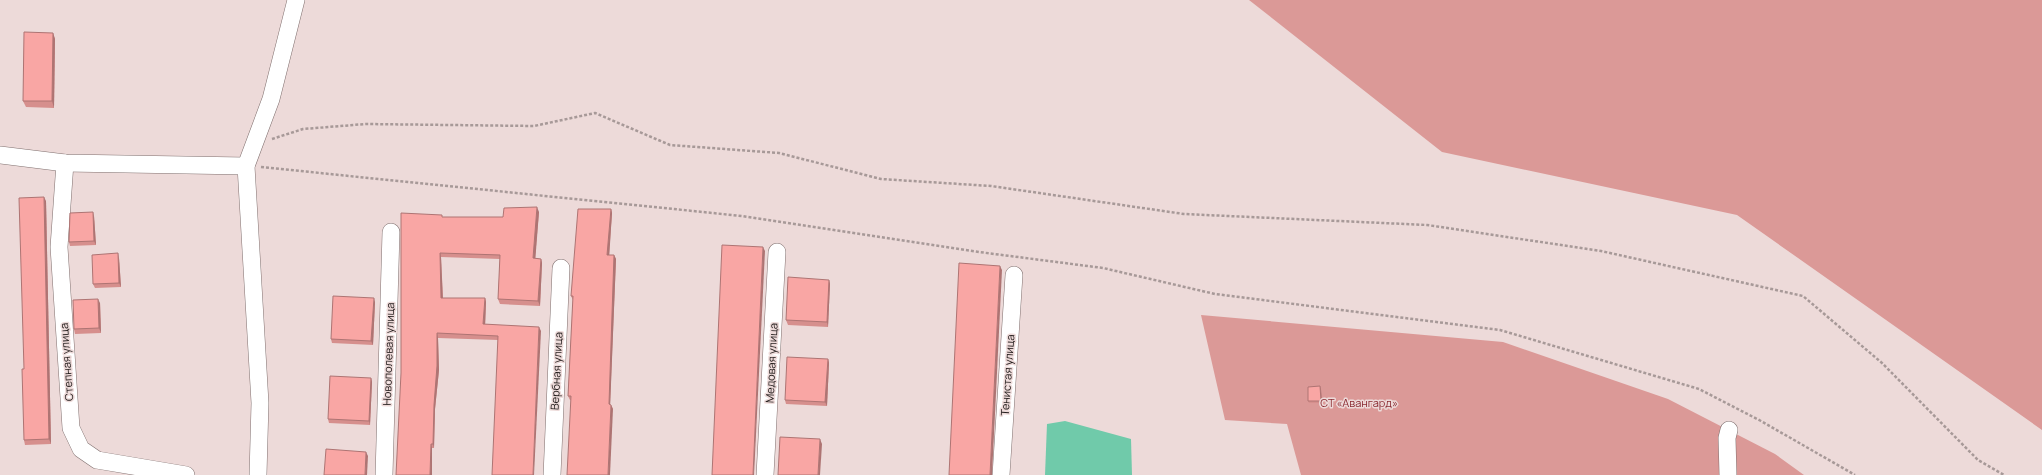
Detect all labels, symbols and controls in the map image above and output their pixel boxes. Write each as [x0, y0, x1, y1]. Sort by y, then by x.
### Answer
street label: Новополевая улица [379, 302, 397, 406]
street label: Степная улица [56, 323, 76, 401]
street label: Медовая улица [761, 323, 781, 403]
street label: Вербная улица [546, 332, 566, 410]
street label: Тенистая улица [997, 334, 1017, 416]
park label: СТ «Авангард» [1320, 395, 1398, 410]

